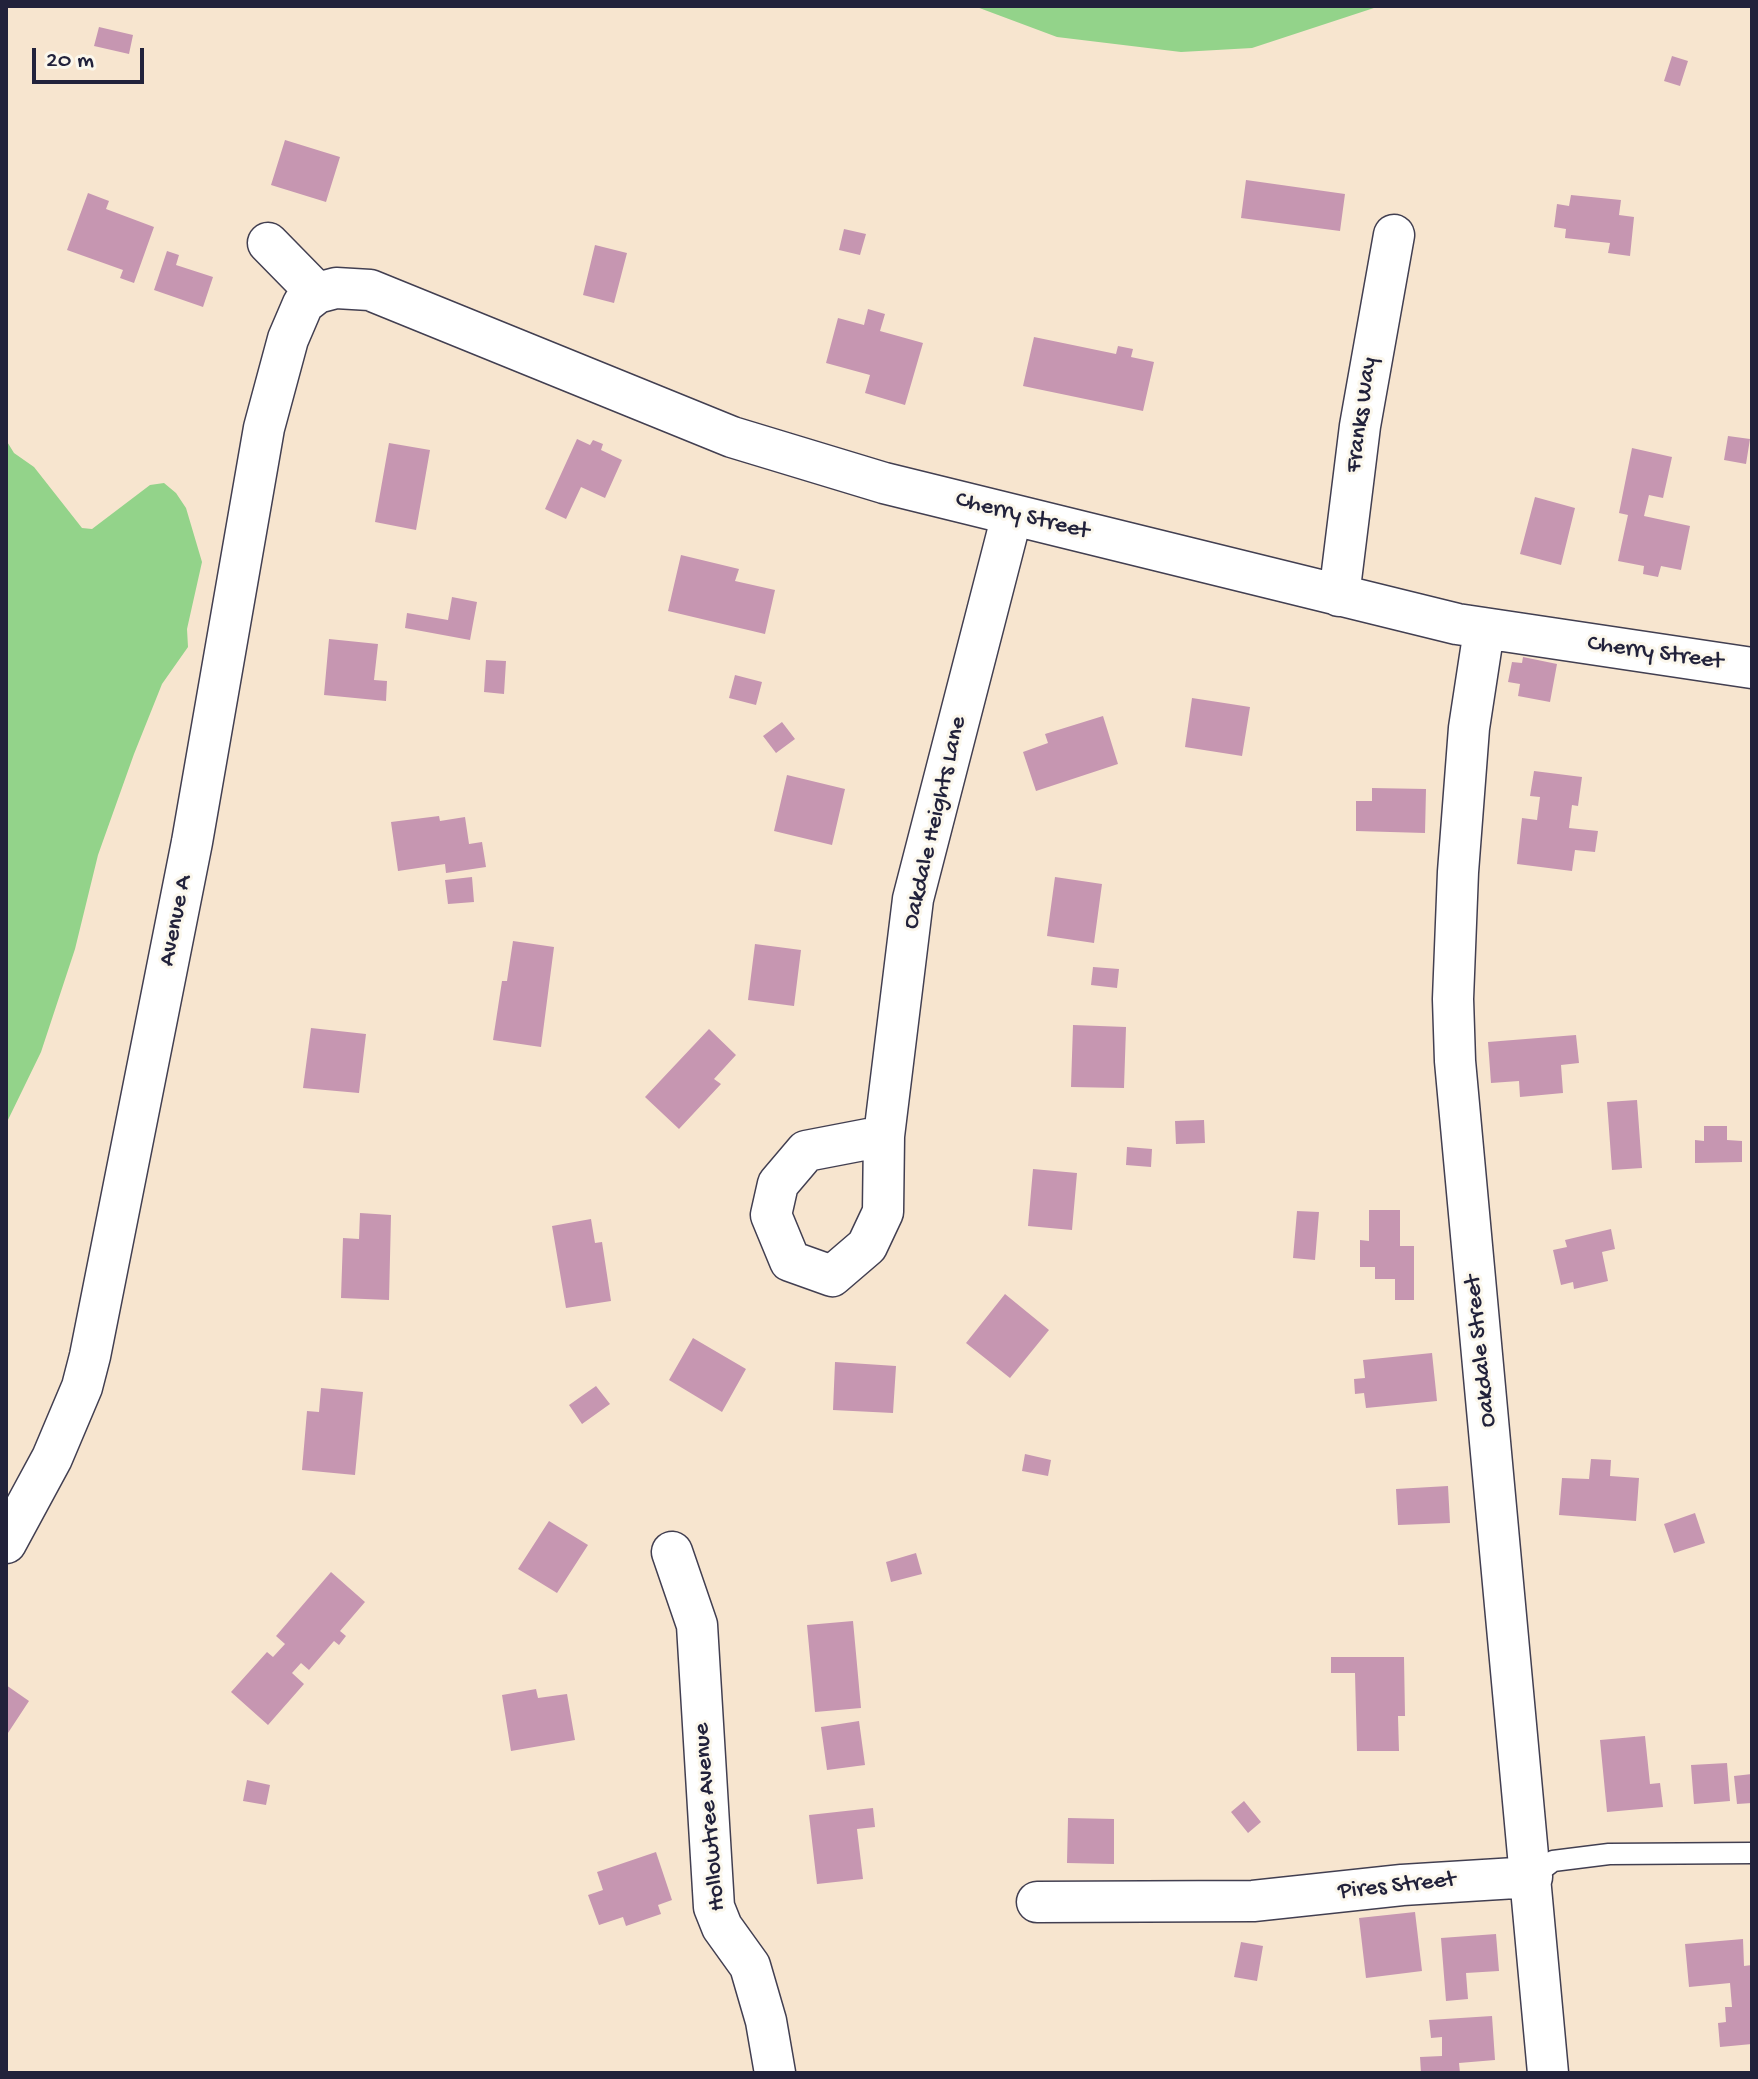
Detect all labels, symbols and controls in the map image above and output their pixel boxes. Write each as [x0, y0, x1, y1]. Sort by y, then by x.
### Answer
scale bar [36, 32, 148, 82]
text: 20 m [46, 47, 94, 76]
street label: Franks Way [1341, 355, 1385, 475]
street label: Cherry Street [952, 486, 1092, 548]
street label: Cherry Street [1585, 630, 1725, 678]
street label: Oakdale Heights Lane [898, 714, 974, 932]
street label: Avenue A [154, 873, 200, 969]
street label: Oakdale Street [1460, 1273, 1504, 1429]
street label: Hollowtree Avenue [688, 1722, 734, 1912]
street label: Pires Street [1337, 1867, 1457, 1907]

